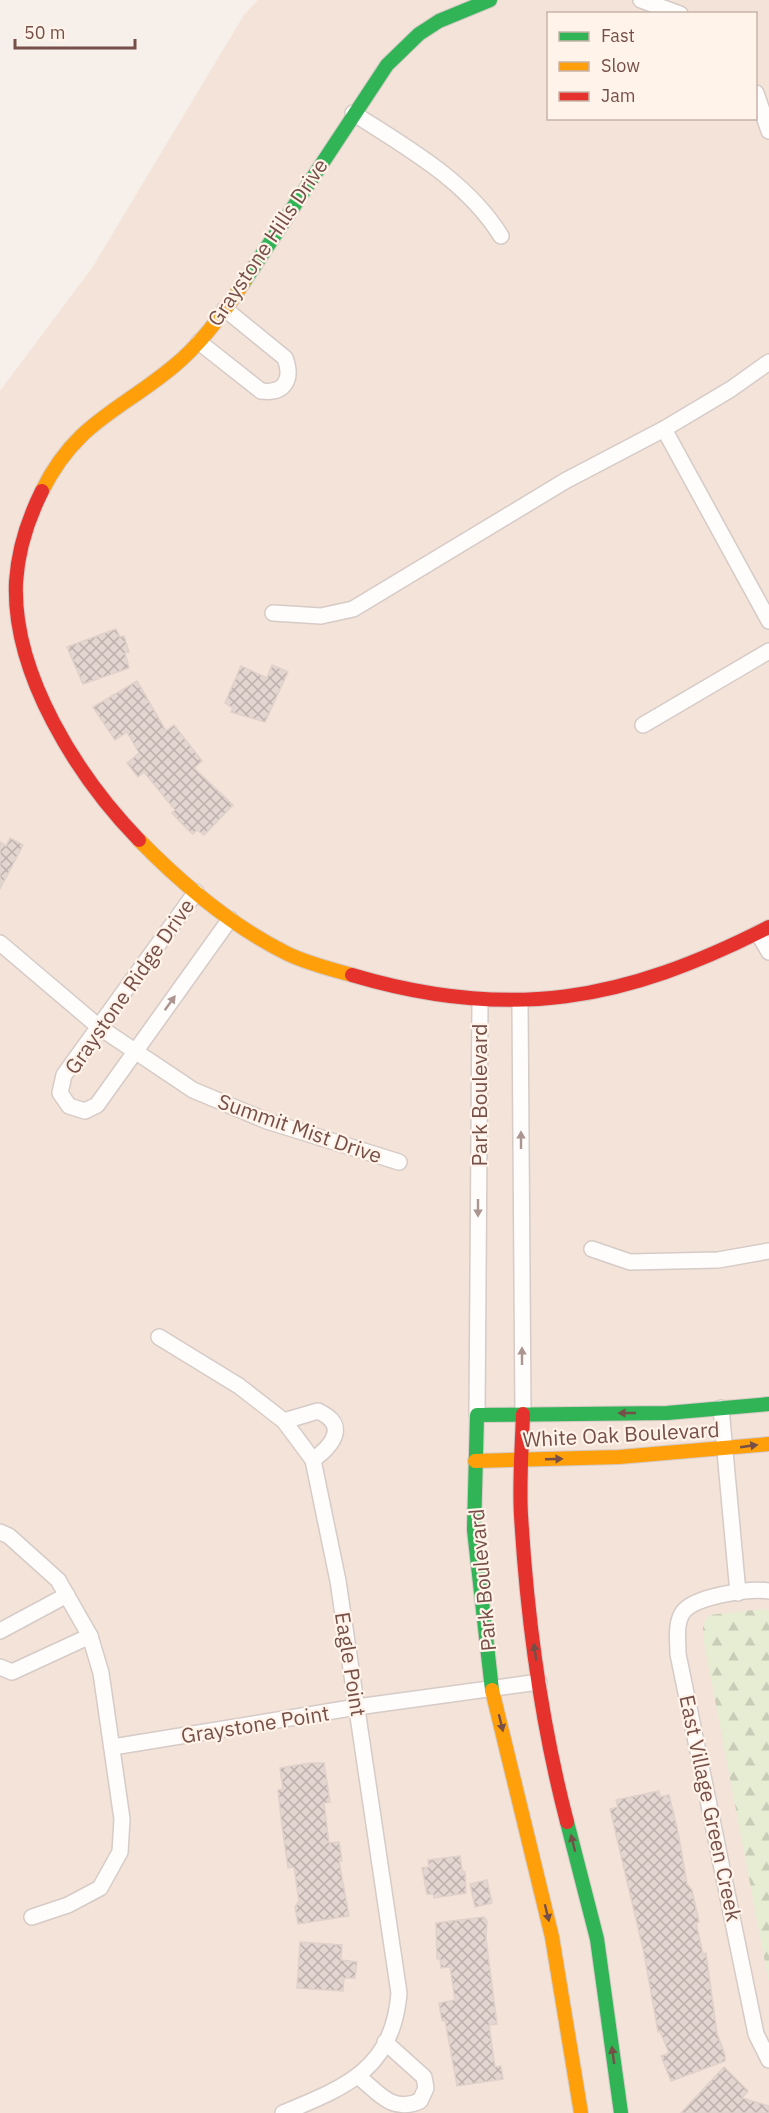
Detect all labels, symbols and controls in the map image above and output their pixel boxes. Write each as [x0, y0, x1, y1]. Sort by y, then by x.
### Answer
scale bar [15, 12, 135, 50]
legend [547, 12, 757, 120]
text: 50 m [24, 21, 66, 44]
text: Fast [601, 24, 635, 47]
text: Slow [601, 54, 640, 77]
text: Jam [601, 84, 636, 107]
street label: Graystone Hills Drive [200, 153, 334, 331]
street label: Graystone Ridge Drive [58, 893, 200, 1079]
one-way arrow [164, 995, 176, 1011]
street label: Park Boulevard [465, 1023, 493, 1167]
street label: Summit Mist Drive [214, 1087, 386, 1169]
one-way arrow [516, 1130, 526, 1149]
one-way arrow [473, 1198, 483, 1217]
one-way arrow [517, 1346, 527, 1365]
one-way arrow [617, 1408, 636, 1418]
street label: White Oak Boulevard [522, 1415, 720, 1453]
one-way arrow [740, 1442, 759, 1451]
one-way arrow [545, 1455, 564, 1464]
street label: Park Boulevard [462, 1508, 502, 1652]
street label: Eagle Point [329, 1610, 373, 1718]
one-way arrow [530, 1643, 539, 1662]
street label: East Village Green Creek [673, 1692, 749, 1924]
street label: Graystone Point [179, 1698, 331, 1750]
one-way arrow [496, 1714, 506, 1733]
one-way arrow [567, 1834, 577, 1852]
one-way arrow [542, 1904, 552, 1922]
one-way arrow [609, 2045, 618, 2064]

